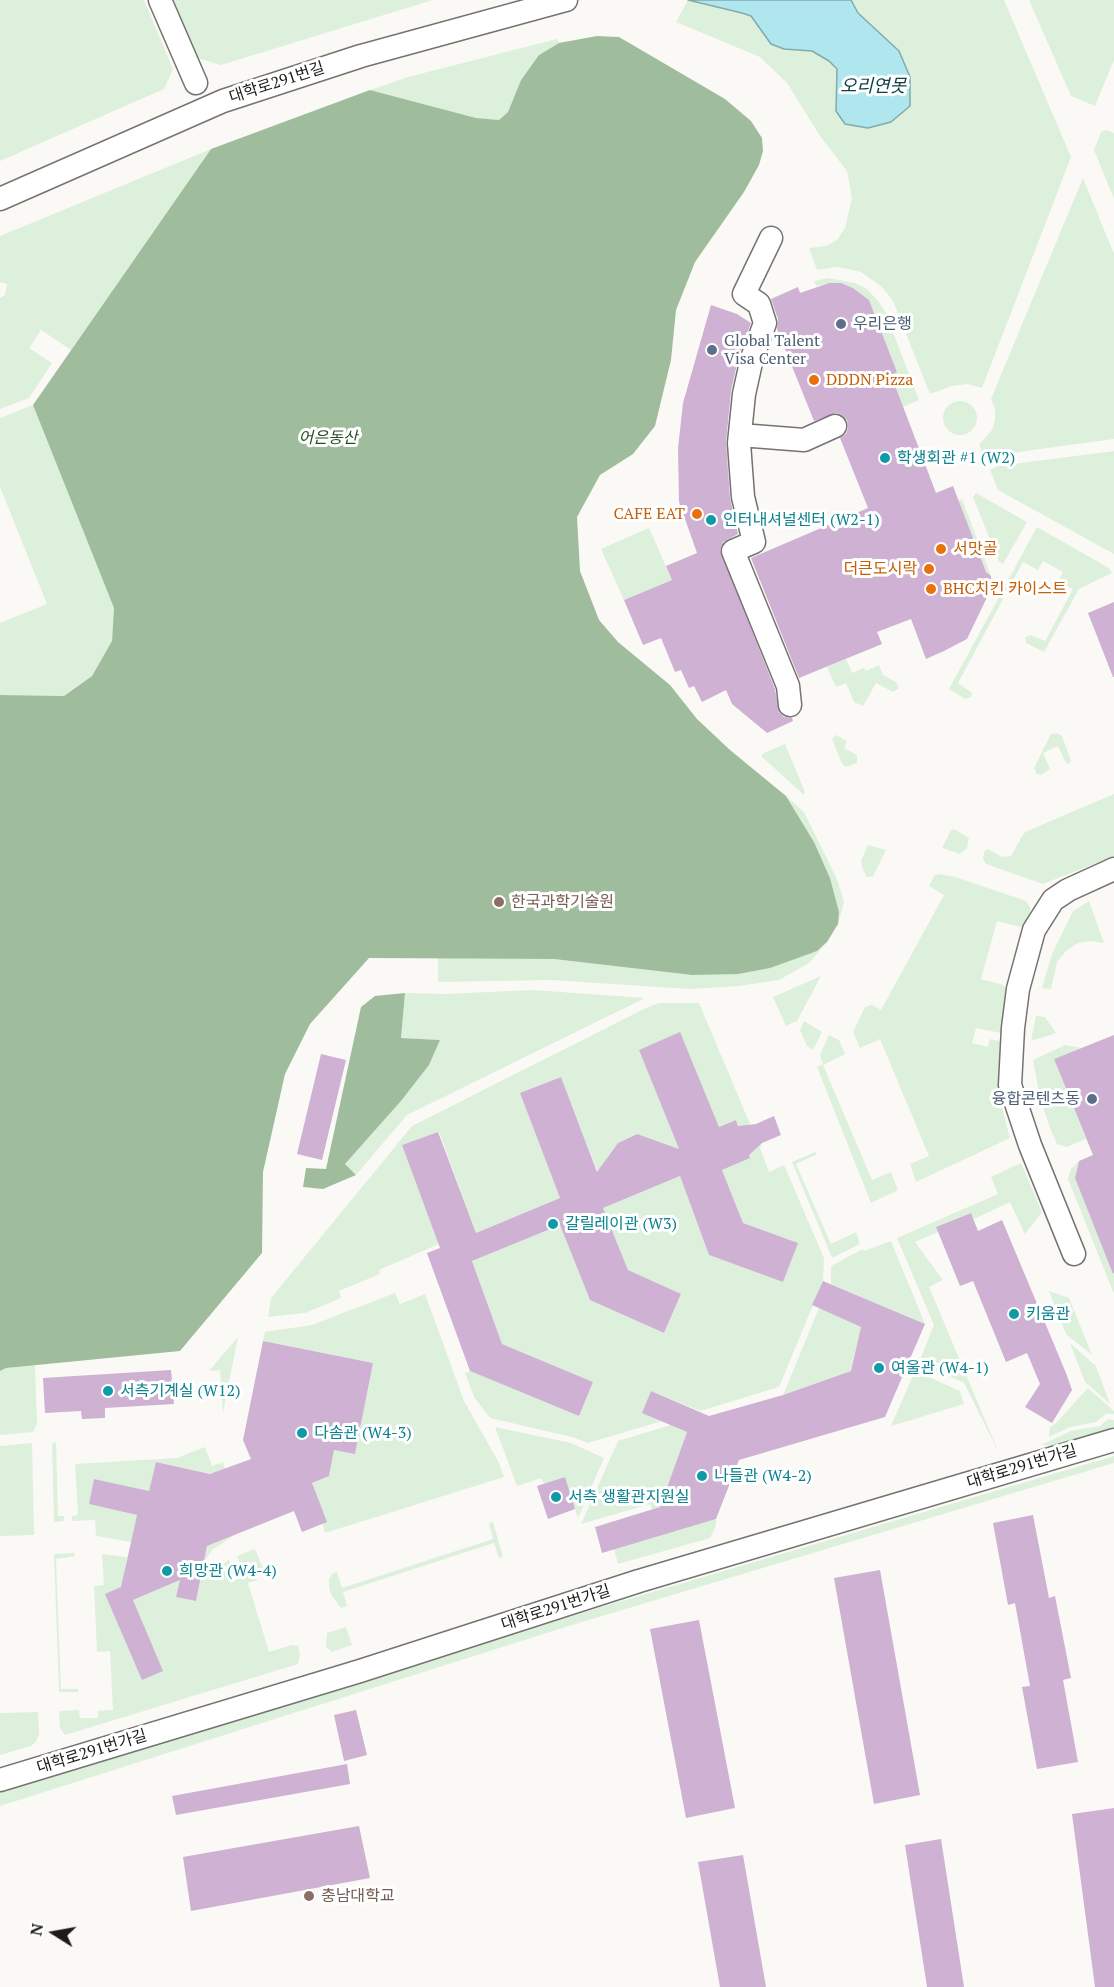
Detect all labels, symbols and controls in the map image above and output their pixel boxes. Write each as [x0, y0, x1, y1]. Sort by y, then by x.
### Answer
street label: 대학로291번길 [227, 59, 327, 107]
water label: 오리연못 [840, 76, 906, 98]
place label: 우리은행 [853, 314, 912, 334]
marker: 우리은행 [834, 317, 848, 331]
place label: Global Talent Visa Center [724, 331, 820, 369]
marker: Global Talent Visa Center [705, 343, 719, 357]
place label: DDDN Pizza [826, 370, 913, 390]
marker: DDDN Pizza [807, 373, 821, 387]
park label: 어은동산 [299, 428, 357, 448]
place label: 학생회관 #1 (W2) [897, 448, 1015, 468]
marker: 학생회관 #1 (W2) [878, 451, 892, 465]
place label: CAFE EAT [613, 504, 685, 524]
marker: CAFE EAT [690, 507, 704, 521]
place label: 인터내셔널센터 (W2-1) [723, 510, 880, 530]
marker: 인터내셔널센터 (W2-1) [704, 513, 718, 527]
place label: 서맛골 [953, 539, 997, 559]
marker: 서맛골 [934, 542, 948, 556]
place label: 더큰도시락 [843, 559, 917, 579]
marker: 더큰도시락 [922, 562, 936, 576]
place label: BHC치킨 카이스트 [943, 579, 1067, 599]
marker: BHC치킨 카이스트 [924, 582, 938, 596]
place label: 한국과학기술원 [511, 892, 614, 912]
marker: 한국과학기술원 [492, 895, 506, 909]
place label: 융합콘텐츠동 [992, 1089, 1080, 1109]
marker: 융합콘텐츠동 [1085, 1092, 1099, 1106]
place label: 갈릴레이관 (W3) [565, 1214, 677, 1234]
marker: 갈릴레이관 (W3) [546, 1217, 560, 1231]
place label: 키움관 [1026, 1304, 1070, 1324]
marker: 키움관 [1007, 1307, 1021, 1321]
place label: 여울관 (W4-1) [891, 1358, 989, 1378]
marker: 여울관 (W4-1) [872, 1361, 886, 1375]
place label: 서측기계실 (W12) [120, 1381, 240, 1401]
marker: 서측기계실 (W12) [101, 1384, 115, 1398]
place label: 다솜관 (W4-3) [314, 1423, 412, 1443]
marker: 다솜관 (W4-3) [295, 1426, 309, 1440]
street label: 대학로291번가길 [965, 1441, 1079, 1493]
place label: 나들관 (W4-2) [714, 1466, 812, 1486]
marker: 나들관 (W4-2) [695, 1469, 709, 1483]
place label: 서측 생활관지원실 [568, 1487, 690, 1507]
marker: 서측 생활관지원실 [549, 1490, 563, 1504]
place label: 희망관 (W4-4) [179, 1561, 277, 1581]
marker: 희망관 (W4-4) [160, 1564, 174, 1578]
street label: 대학로291번가길 [499, 1581, 613, 1635]
street label: 대학로291번가길 [35, 1726, 149, 1778]
place label: 충남대학교 [321, 1886, 395, 1906]
marker: 충남대학교 [302, 1889, 316, 1903]
north arrow [24, 1903, 84, 1963]
text: N [24, 1922, 48, 1938]

